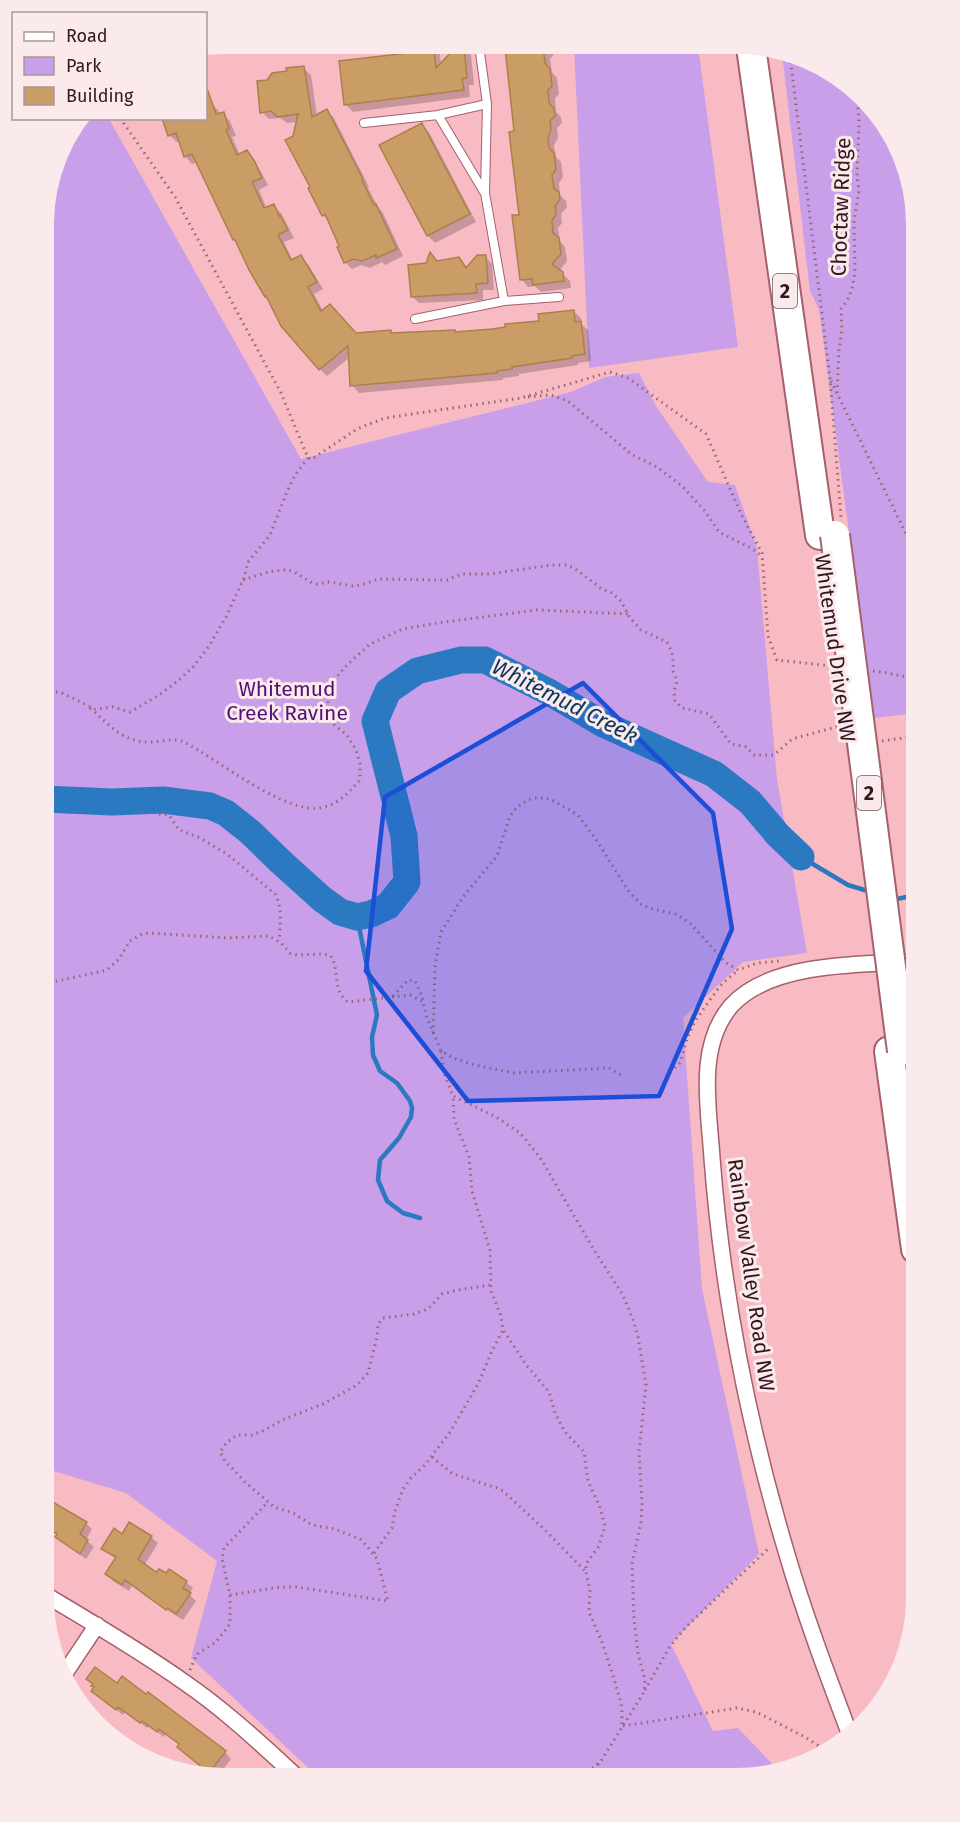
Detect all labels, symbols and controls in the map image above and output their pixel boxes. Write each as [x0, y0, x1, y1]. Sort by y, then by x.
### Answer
legend [12, 12, 207, 120]
text: Road [66, 25, 108, 47]
text: Park [66, 55, 102, 77]
text: Building [66, 85, 134, 107]
street label: Choctaw Ridge [826, 137, 856, 277]
road number: 2 [773, 274, 797, 308]
street label: Whitemud Drive NW [809, 553, 861, 743]
water label: Whitemud Creek [488, 653, 642, 749]
park label: Whitemud Creek Ravine [226, 676, 348, 726]
road number: 2 [857, 776, 881, 810]
street label: Rainbow Valley Road NW [722, 1157, 780, 1393]

